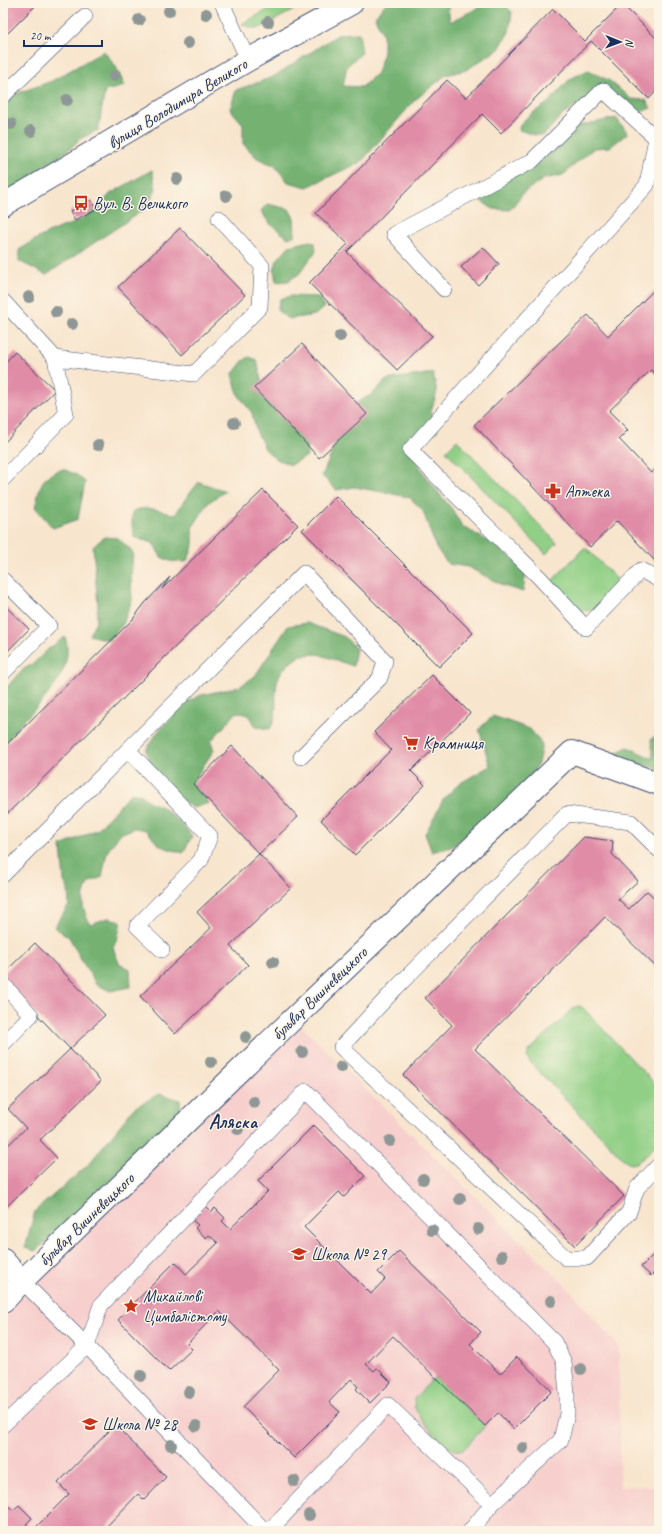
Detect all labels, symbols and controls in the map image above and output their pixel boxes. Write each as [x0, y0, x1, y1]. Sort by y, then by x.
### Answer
scale bar [24, 22, 102, 48]
north arrow [600, 22, 640, 62]
text: 20 m [30, 28, 52, 44]
text: N [623, 39, 637, 48]
street label: вулиця Володимира Великого [104, 53, 252, 153]
place label: Вул. В. Великого [93, 193, 188, 214]
bus stop icon: Вул. В. Великого [72, 194, 90, 212]
place label: Аптека [565, 481, 610, 502]
pharmacy icon: Аптека [544, 482, 562, 500]
place label: Крамниця [423, 733, 484, 754]
supermarket icon: Крамниця [402, 734, 420, 752]
street label: бульвар Вишневецького [267, 942, 372, 1044]
district label: Аляска [209, 1110, 259, 1134]
street label: бульвар Вишневецького [34, 1168, 139, 1270]
place label: Школа № 29 [311, 1244, 387, 1265]
school or university icon: Школа № 29 [290, 1245, 308, 1263]
place label: Михайлові Цимбалістому [143, 1286, 228, 1327]
place icon: Михайлові Цимбалістому [122, 1297, 140, 1315]
place label: Школа № 28 [102, 1414, 179, 1435]
school or university icon: Школа № 28 [81, 1415, 99, 1433]

